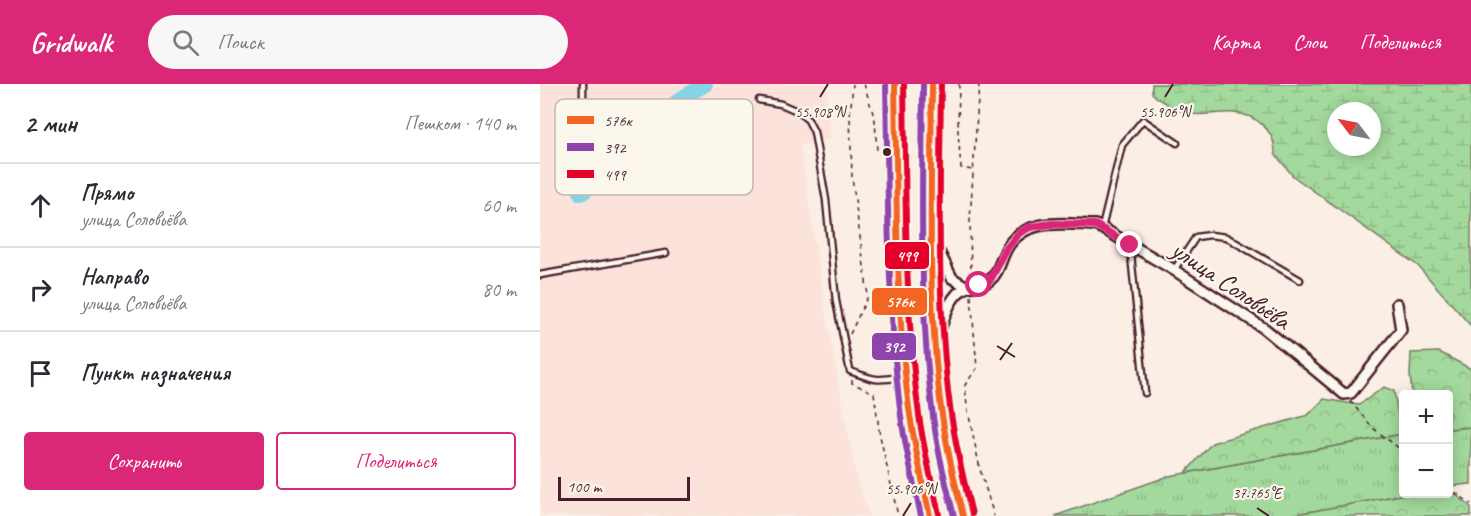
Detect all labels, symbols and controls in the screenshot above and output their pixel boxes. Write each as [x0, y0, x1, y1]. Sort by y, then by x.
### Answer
search box [148, 15, 568, 69]
text: Gridwalk [30, 25, 112, 60]
icon: search [169, 26, 202, 59]
text: Поиск [217, 28, 264, 56]
text: Карта [1212, 29, 1260, 55]
text: Слои [1293, 29, 1327, 55]
text: Поделиться [1360, 29, 1441, 55]
legend [555, 99, 753, 195]
north arrow [1327, 102, 1381, 156]
text: 55.908°N [795, 103, 848, 122]
text: 55.906°N [1140, 103, 1193, 122]
text: 2 мин [24, 107, 77, 140]
text: Пешком · 140 m [404, 111, 516, 136]
text: 576к [604, 111, 634, 131]
text: 392 [604, 138, 627, 158]
unlabelled marker [881, 146, 893, 158]
text: 499 [604, 165, 627, 185]
text: Прямо [81, 179, 133, 207]
icon: ahead [24, 189, 57, 222]
text: 60 m [482, 193, 516, 218]
text: улица Соловьёва [81, 207, 186, 232]
route end [1116, 231, 1142, 257]
street label: улица Соловьёва [1163, 232, 1298, 338]
line badge: 499 [884, 241, 930, 270]
text: 499 [896, 246, 920, 266]
text: Направо [81, 263, 148, 291]
route start [965, 271, 991, 297]
icon: right [24, 273, 57, 306]
text: 80 m [482, 277, 516, 302]
line badge: 576к [871, 287, 928, 316]
text: улица Соловьёва [81, 291, 186, 316]
text: 576к [886, 292, 916, 312]
line badge: 392 [871, 332, 917, 361]
text: 392 [883, 337, 906, 357]
icon: arrive [24, 357, 57, 390]
text: Пункт назначения [81, 359, 230, 387]
map controls [1399, 390, 1453, 498]
button: + [1399, 390, 1453, 444]
button: Сохранить [24, 432, 264, 490]
button: Поделиться [276, 432, 516, 490]
button: − [1399, 444, 1453, 498]
scale bar [558, 474, 690, 502]
text: 100 m [567, 477, 601, 497]
text: 55.906°N [886, 480, 939, 499]
text: 37.765°E [1233, 484, 1284, 503]

